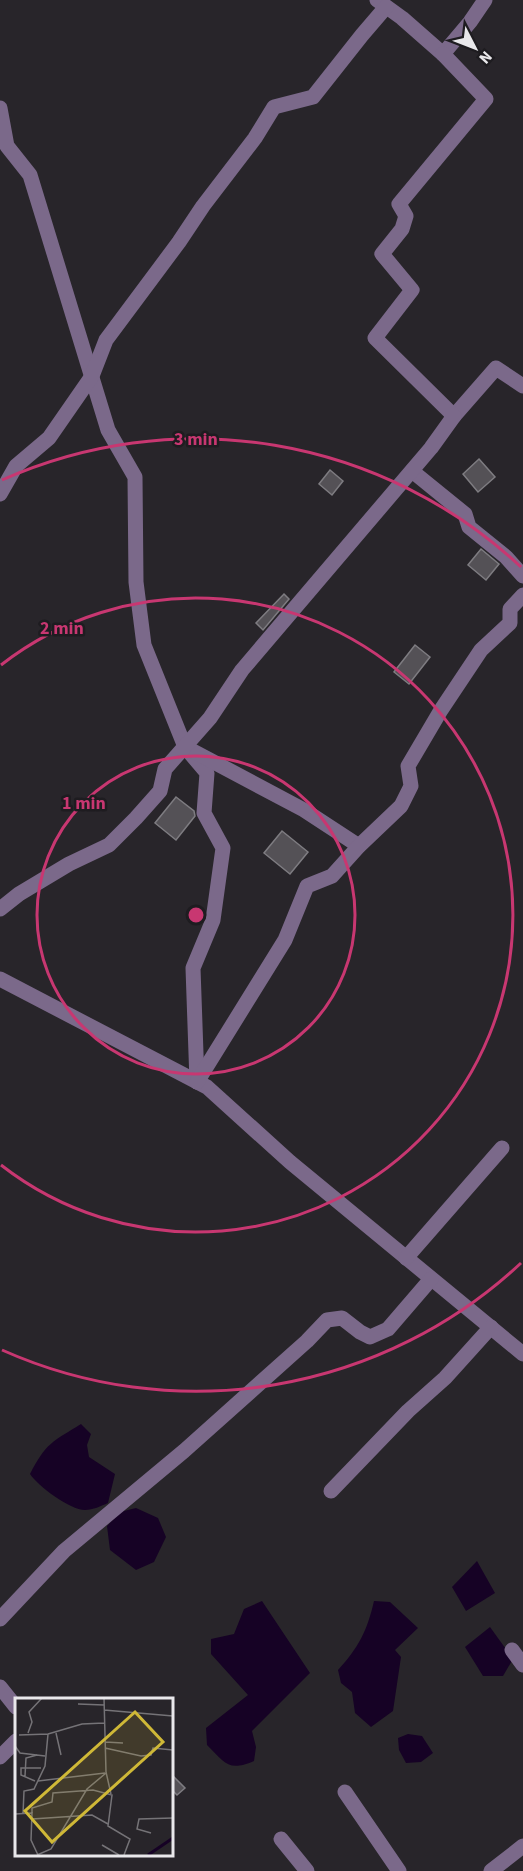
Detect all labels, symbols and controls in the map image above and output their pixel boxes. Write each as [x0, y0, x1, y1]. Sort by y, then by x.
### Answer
north arrow [445, 18, 505, 78]
text: N [474, 46, 497, 69]
text: 3 min [174, 427, 218, 452]
text: 2 min [40, 616, 84, 641]
text: 1 min [62, 791, 106, 816]
centre of rings [186, 905, 206, 925]
inset map [15, 1698, 172, 1856]

